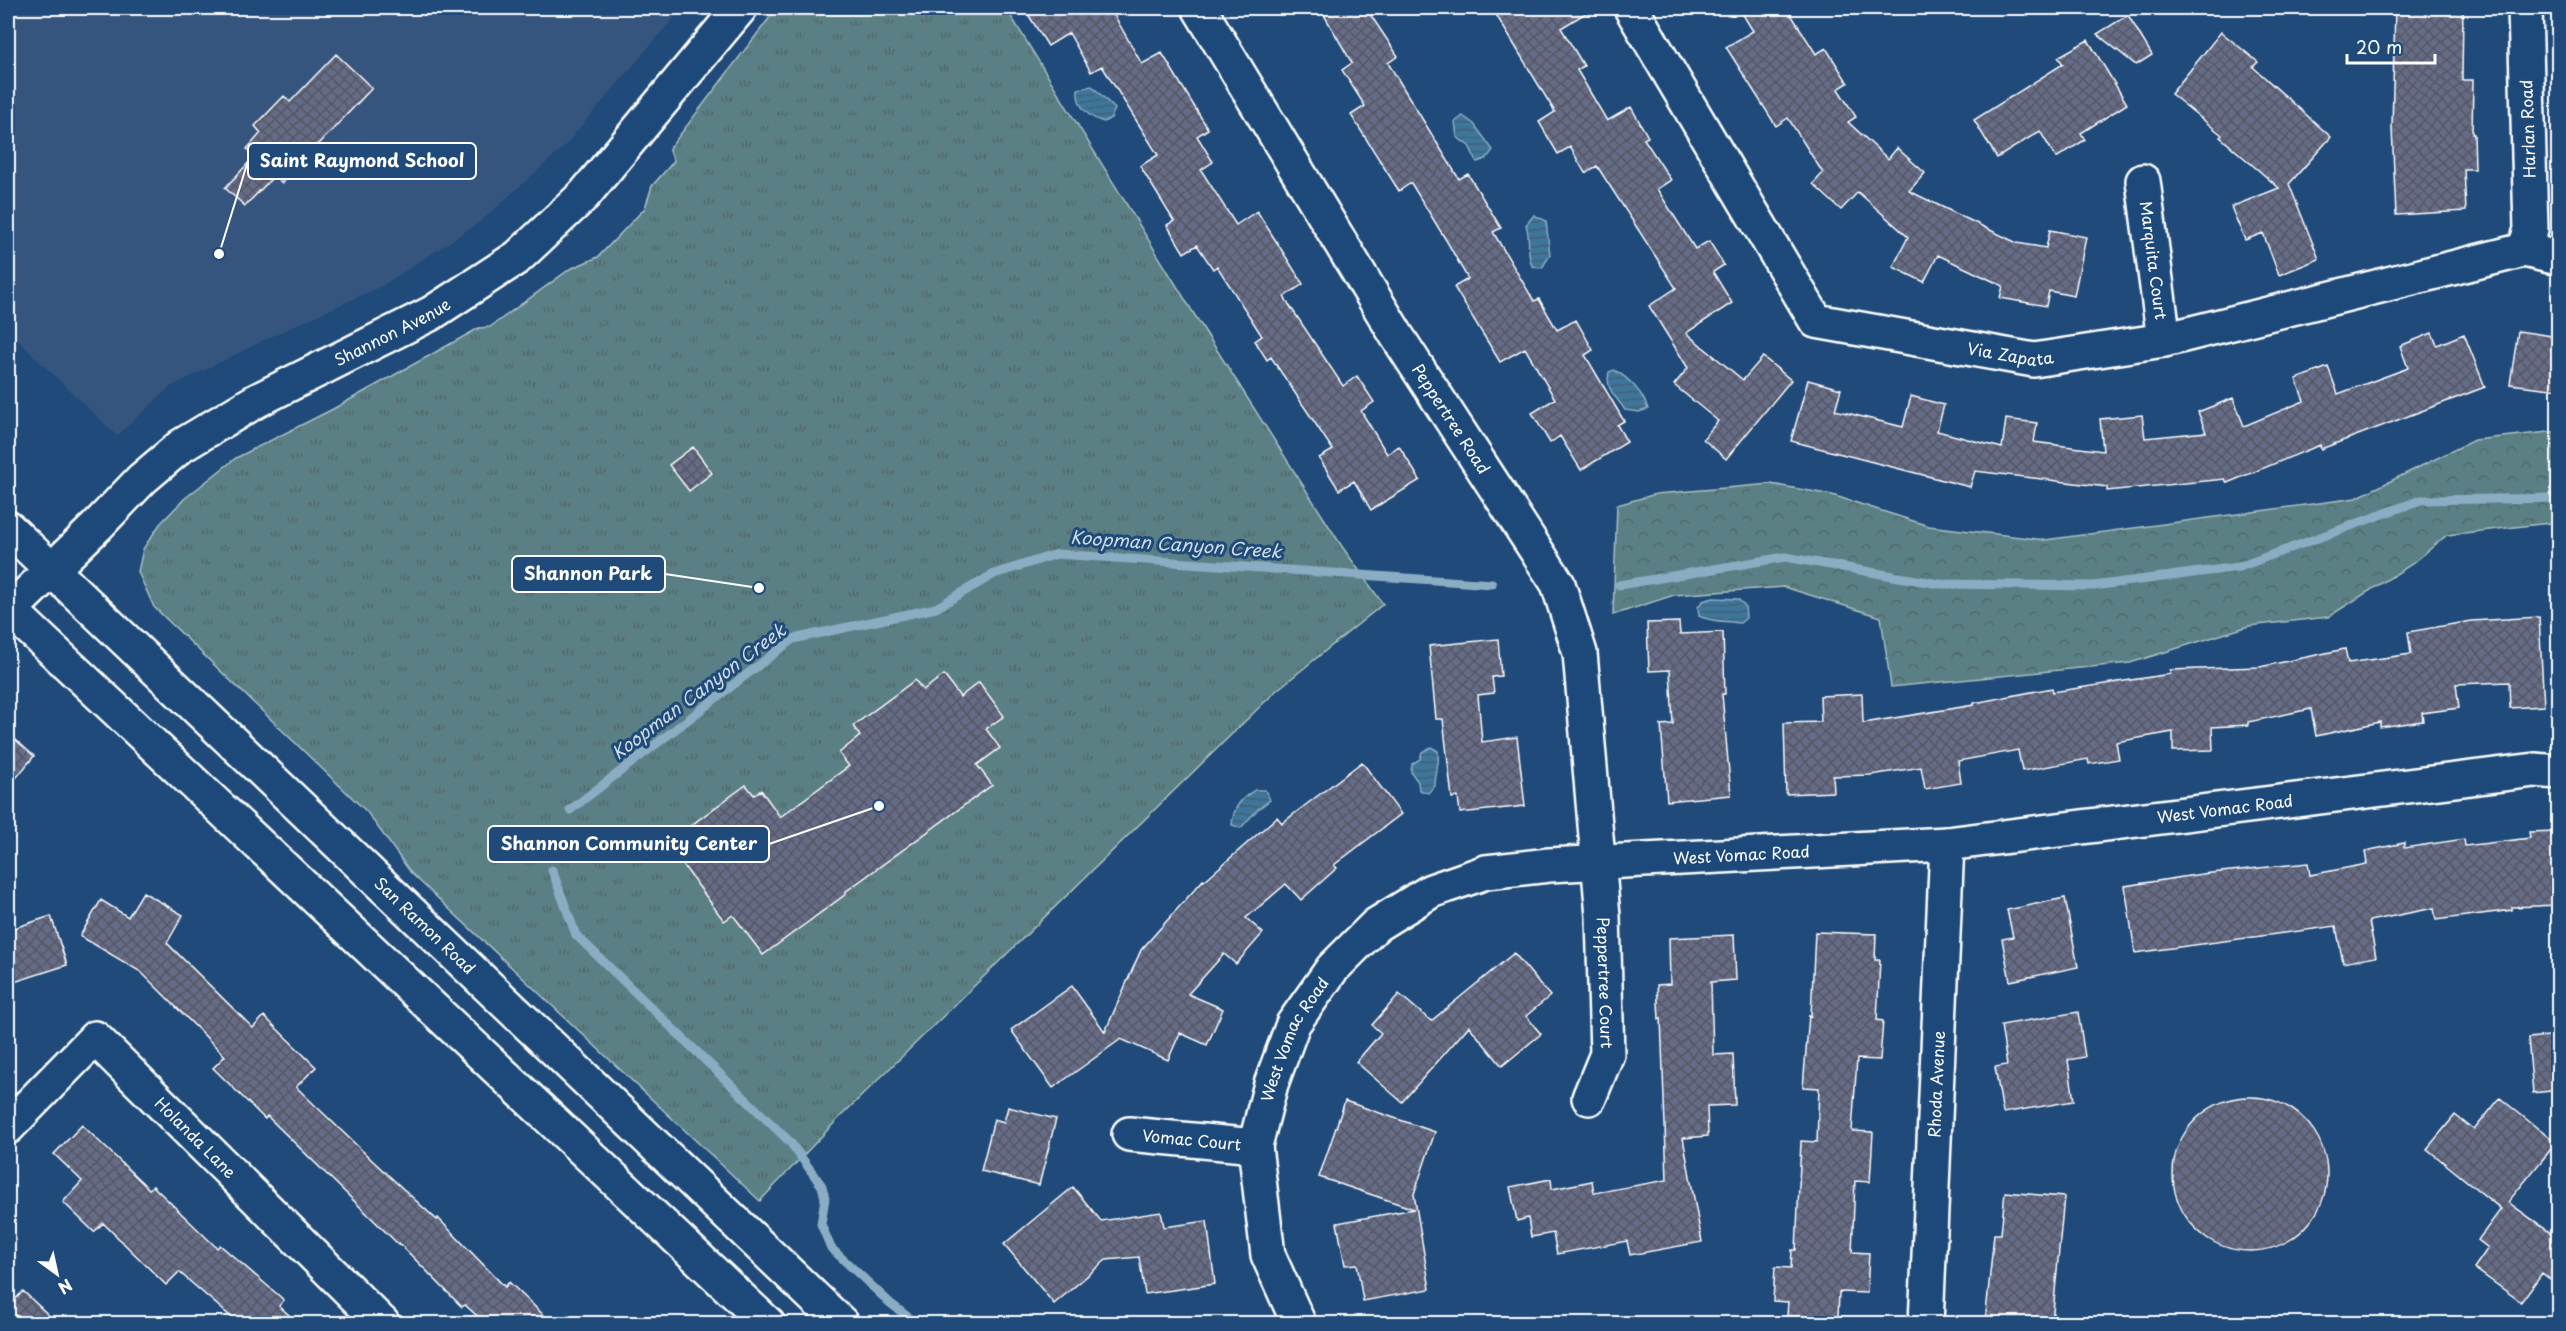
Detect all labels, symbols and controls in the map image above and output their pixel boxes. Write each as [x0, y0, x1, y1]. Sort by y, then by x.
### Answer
scale bar [2347, 27, 2436, 65]
text: 20 m [2356, 33, 2402, 60]
street label: Harlan Road [2513, 79, 2541, 179]
callout: Saint Raymond School [248, 143, 476, 179]
text: Saint Raymond School [260, 146, 464, 173]
street label: Marquita Court [2135, 199, 2174, 321]
street label: Shannon Avenue [329, 291, 455, 371]
street label: Via Zapata [1965, 335, 2056, 371]
street label: Peppertree Road [1407, 359, 1496, 478]
water label: Koopman Canyon Creek [1070, 523, 1284, 564]
callout: Shannon Park [512, 556, 665, 592]
text: Shannon Park [524, 559, 652, 586]
water label: Koopman Canyon Creek [605, 616, 792, 765]
street label: West Vomac Road [2156, 788, 2294, 828]
callout: Shannon Community Center [488, 826, 769, 862]
text: Shannon Community Center [501, 829, 758, 856]
street label: West Vomac Road [1673, 838, 1810, 869]
street label: San Ramon Road [369, 871, 481, 979]
street label: Peppertree Court [1592, 917, 1620, 1049]
street label: West Vomac Road [1254, 972, 1334, 1104]
street label: Rhoda Avenue [1921, 1030, 1950, 1138]
street label: Holanda Lane [150, 1091, 242, 1183]
street label: Vomac Court [1141, 1122, 1243, 1156]
north arrow [27, 1244, 87, 1304]
text: N [54, 1274, 78, 1301]

